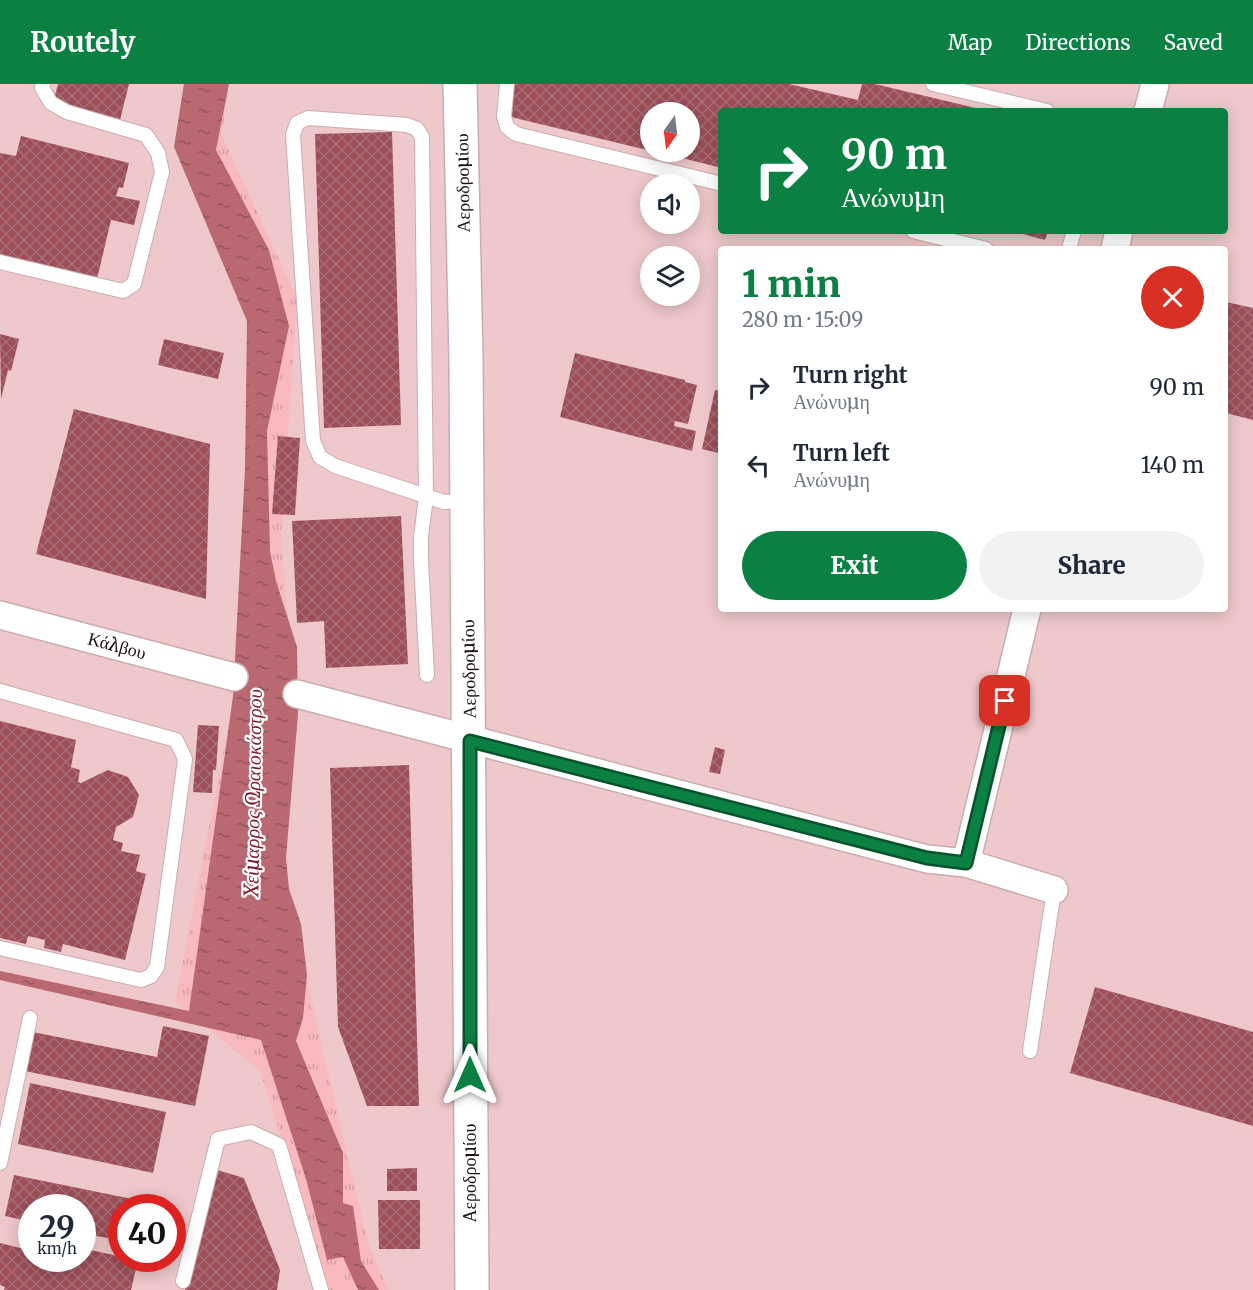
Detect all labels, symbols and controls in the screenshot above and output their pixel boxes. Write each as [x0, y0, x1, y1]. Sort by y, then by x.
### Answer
text: Routely [30, 24, 135, 60]
text: Map [948, 29, 992, 56]
text: Directions [1025, 29, 1130, 56]
text: Saved [1163, 29, 1223, 56]
north arrow [640, 102, 700, 162]
map controls [640, 102, 700, 306]
text: 90 m [841, 128, 947, 180]
icon: right [742, 132, 820, 210]
street label: Αεροδρομίου [450, 133, 475, 233]
button: sound [640, 174, 700, 234]
text: Ανώνυμη [841, 180, 945, 214]
button: layers [640, 246, 700, 306]
text: 1 min [742, 262, 841, 307]
button: close [1141, 266, 1204, 329]
text: 280 m · 15:09 [742, 307, 863, 332]
text: Turn right [793, 361, 907, 389]
icon: right [742, 371, 775, 404]
text: 90 m [1149, 373, 1204, 401]
text: Ανώνυμη [793, 389, 870, 414]
text: Turn left [793, 439, 890, 467]
icon: left [742, 449, 775, 482]
text: 140 m [1141, 451, 1204, 479]
text: Ανώνυμη [793, 467, 870, 492]
button: Exit [742, 531, 967, 600]
button: Share [979, 531, 1204, 600]
street label: Αεροδρομίου [456, 619, 481, 719]
street label: Κάλβου [86, 627, 149, 664]
pin [979, 675, 1030, 726]
icon: arrive [988, 684, 1021, 717]
water label: Χείμαρρος Ωραιοκάστρου [238, 689, 267, 898]
position arrow [438, 1043, 502, 1107]
street label: Αεροδρομίου [458, 1123, 481, 1223]
speed limit sign: 40 [108, 1194, 186, 1272]
text: 29 [39, 1207, 75, 1245]
text: km/h [37, 1239, 77, 1258]

